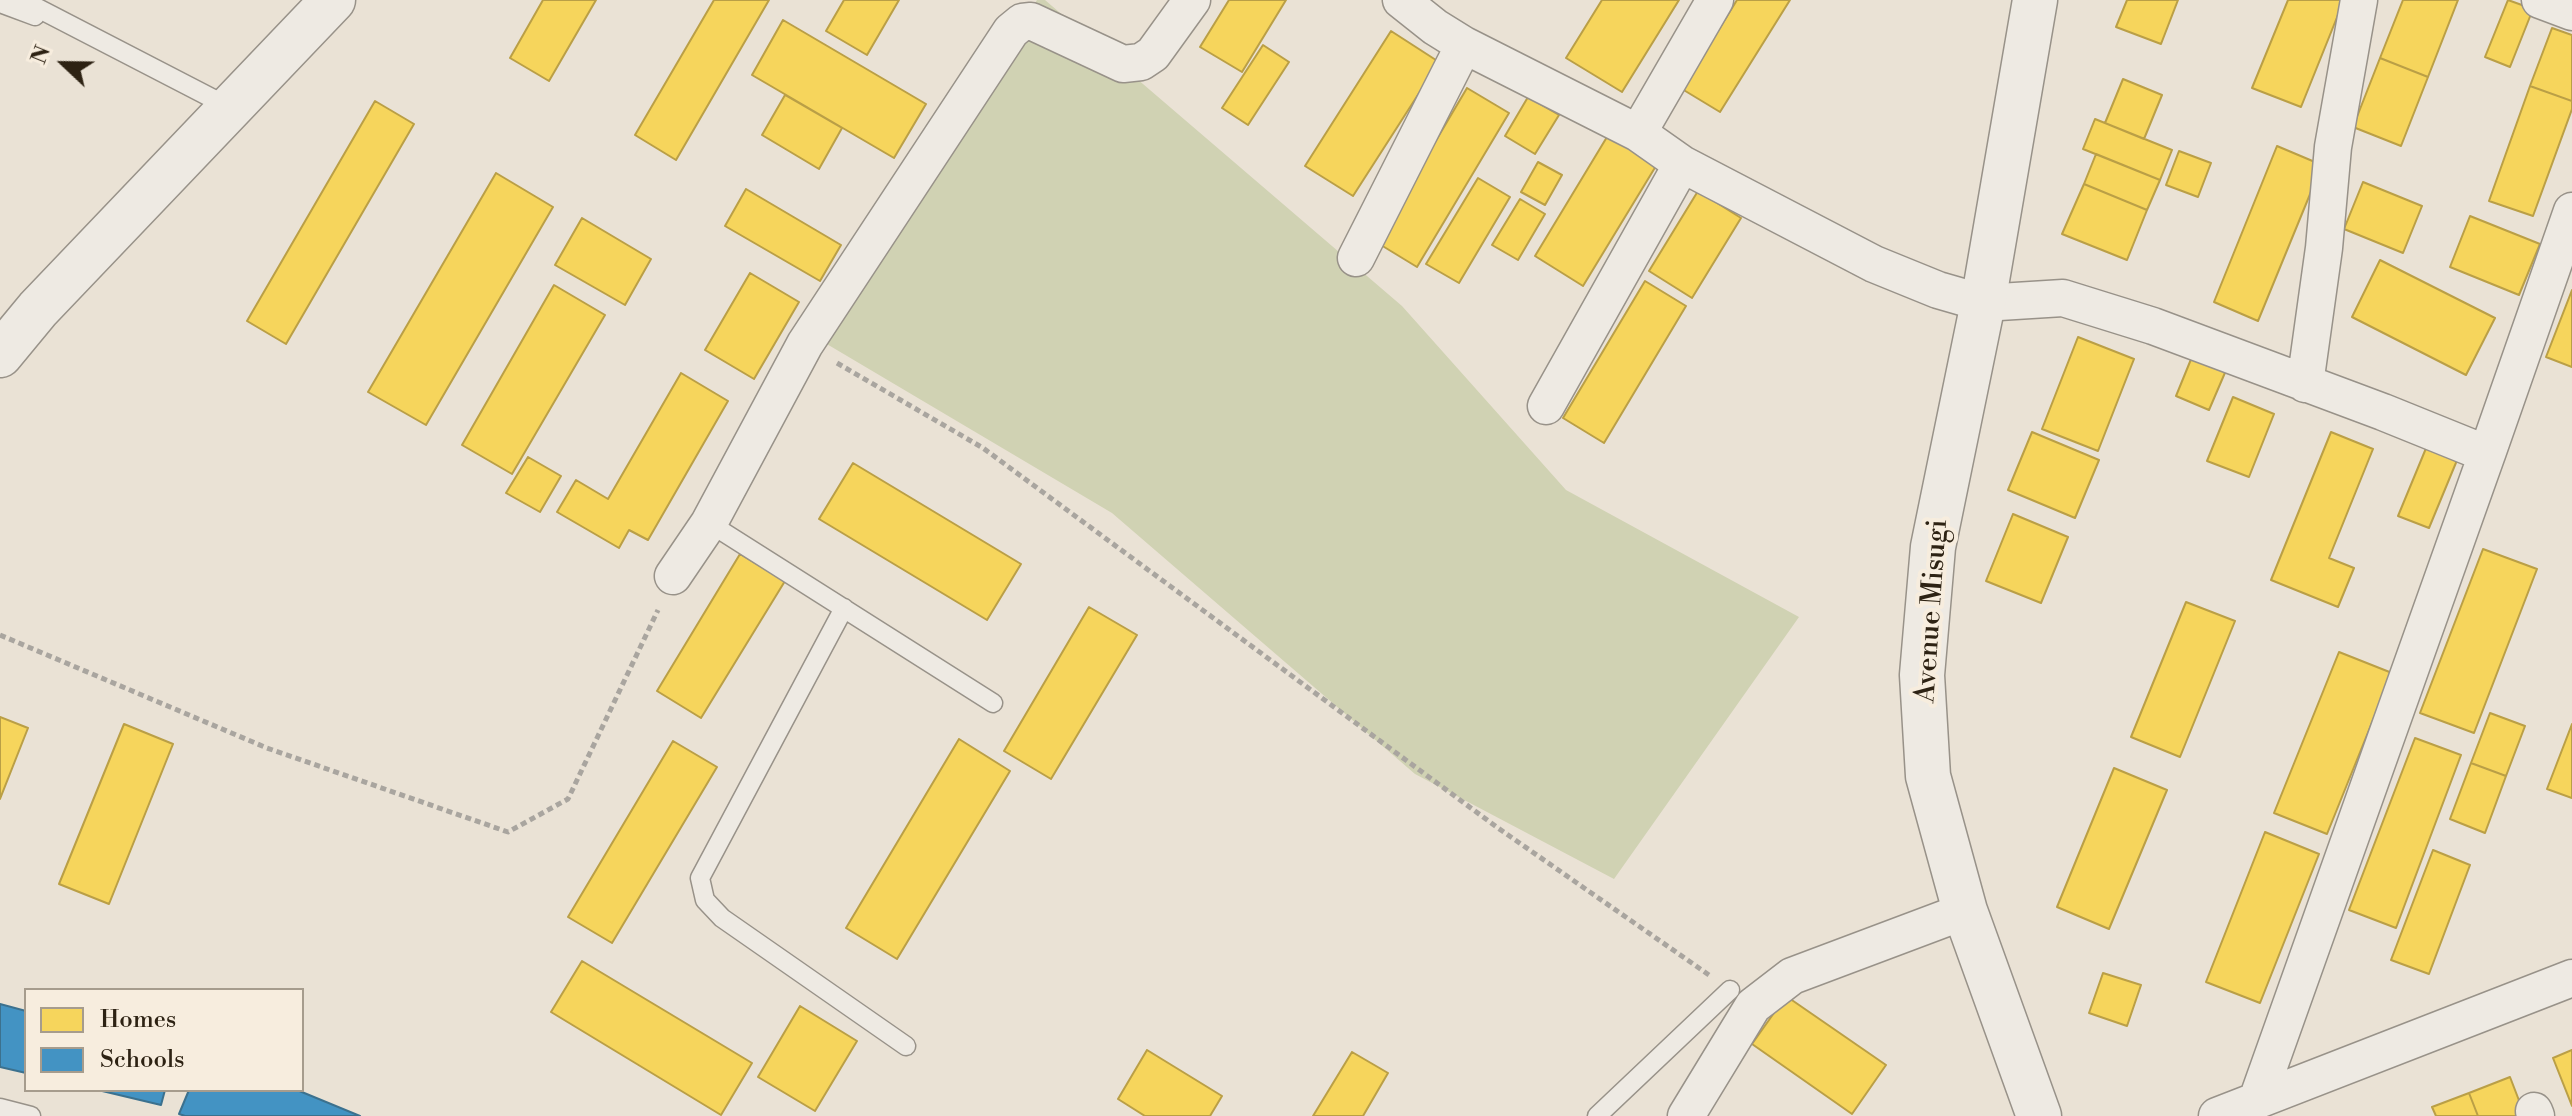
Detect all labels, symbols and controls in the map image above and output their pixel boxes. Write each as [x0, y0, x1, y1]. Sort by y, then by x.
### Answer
north arrow [24, 24, 104, 104]
text: N [26, 42, 57, 68]
street label: Avenue Misugi [1910, 518, 1956, 704]
legend [24, 988, 304, 1092]
text: Homes [100, 1005, 176, 1035]
text: Schools [100, 1045, 185, 1075]

